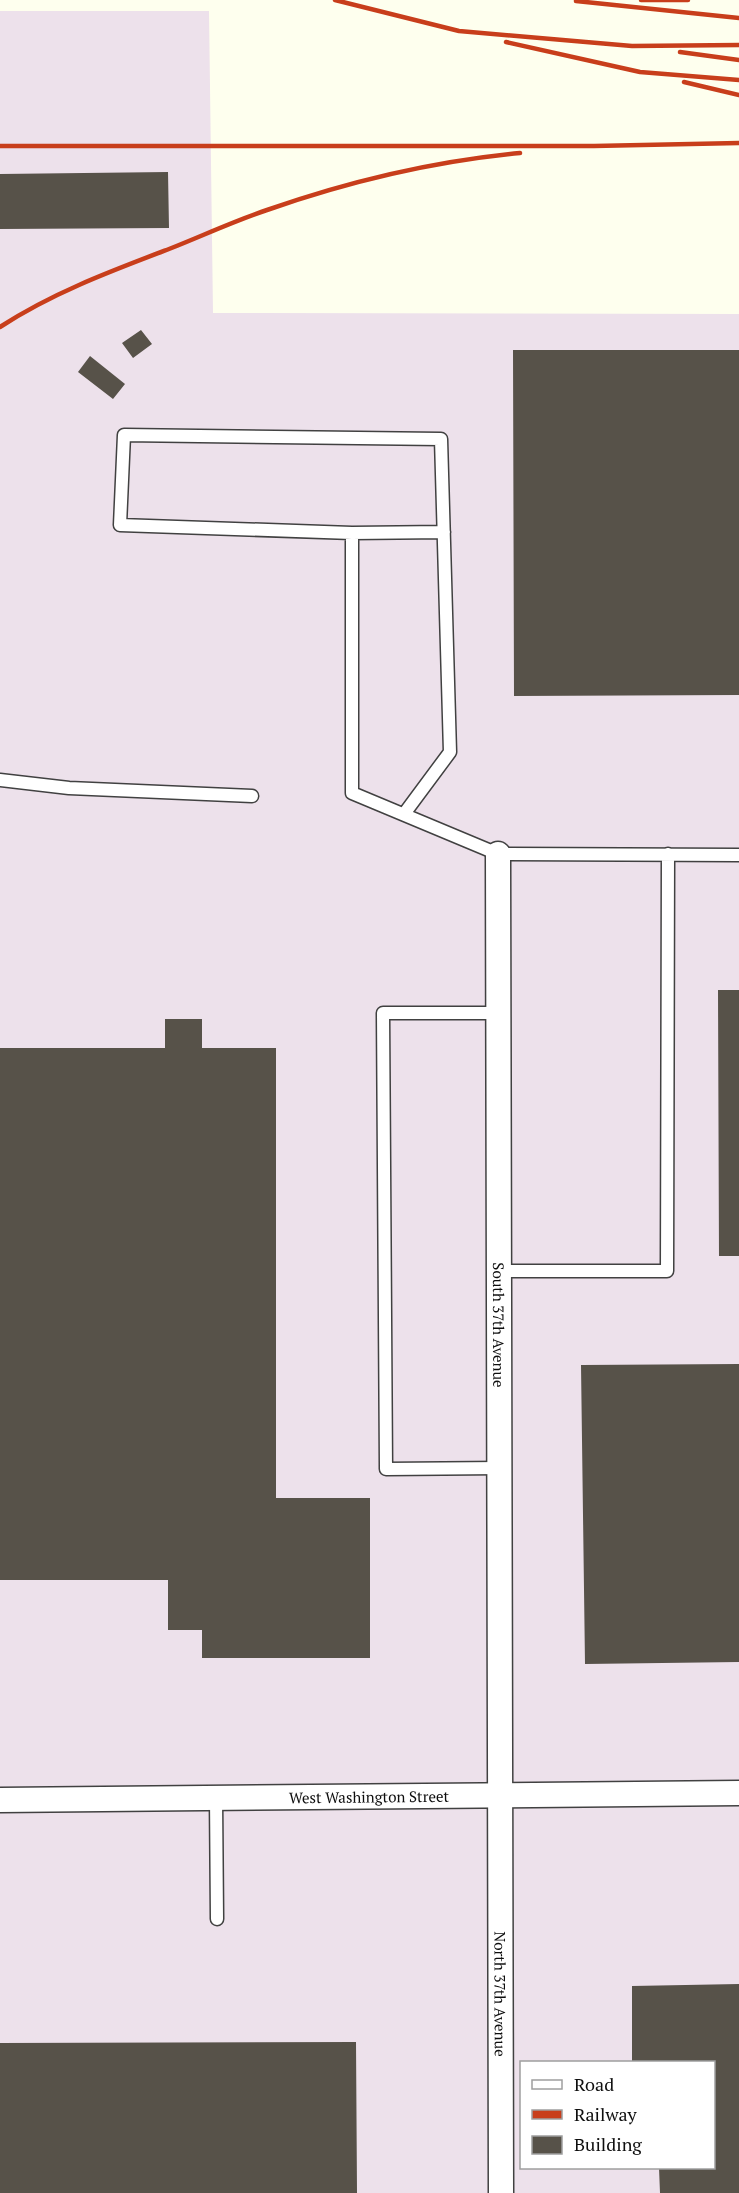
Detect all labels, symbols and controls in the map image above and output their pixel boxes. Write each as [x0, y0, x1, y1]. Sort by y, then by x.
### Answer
street label: South 37th Avenue [489, 1262, 509, 1388]
street label: West Washington Street [289, 1786, 450, 1807]
street label: North 37th Avenue [490, 1931, 511, 2057]
legend [520, 2061, 715, 2169]
text: Road [574, 2072, 614, 2096]
text: Railway [574, 2102, 638, 2126]
text: Building [574, 2132, 642, 2156]

